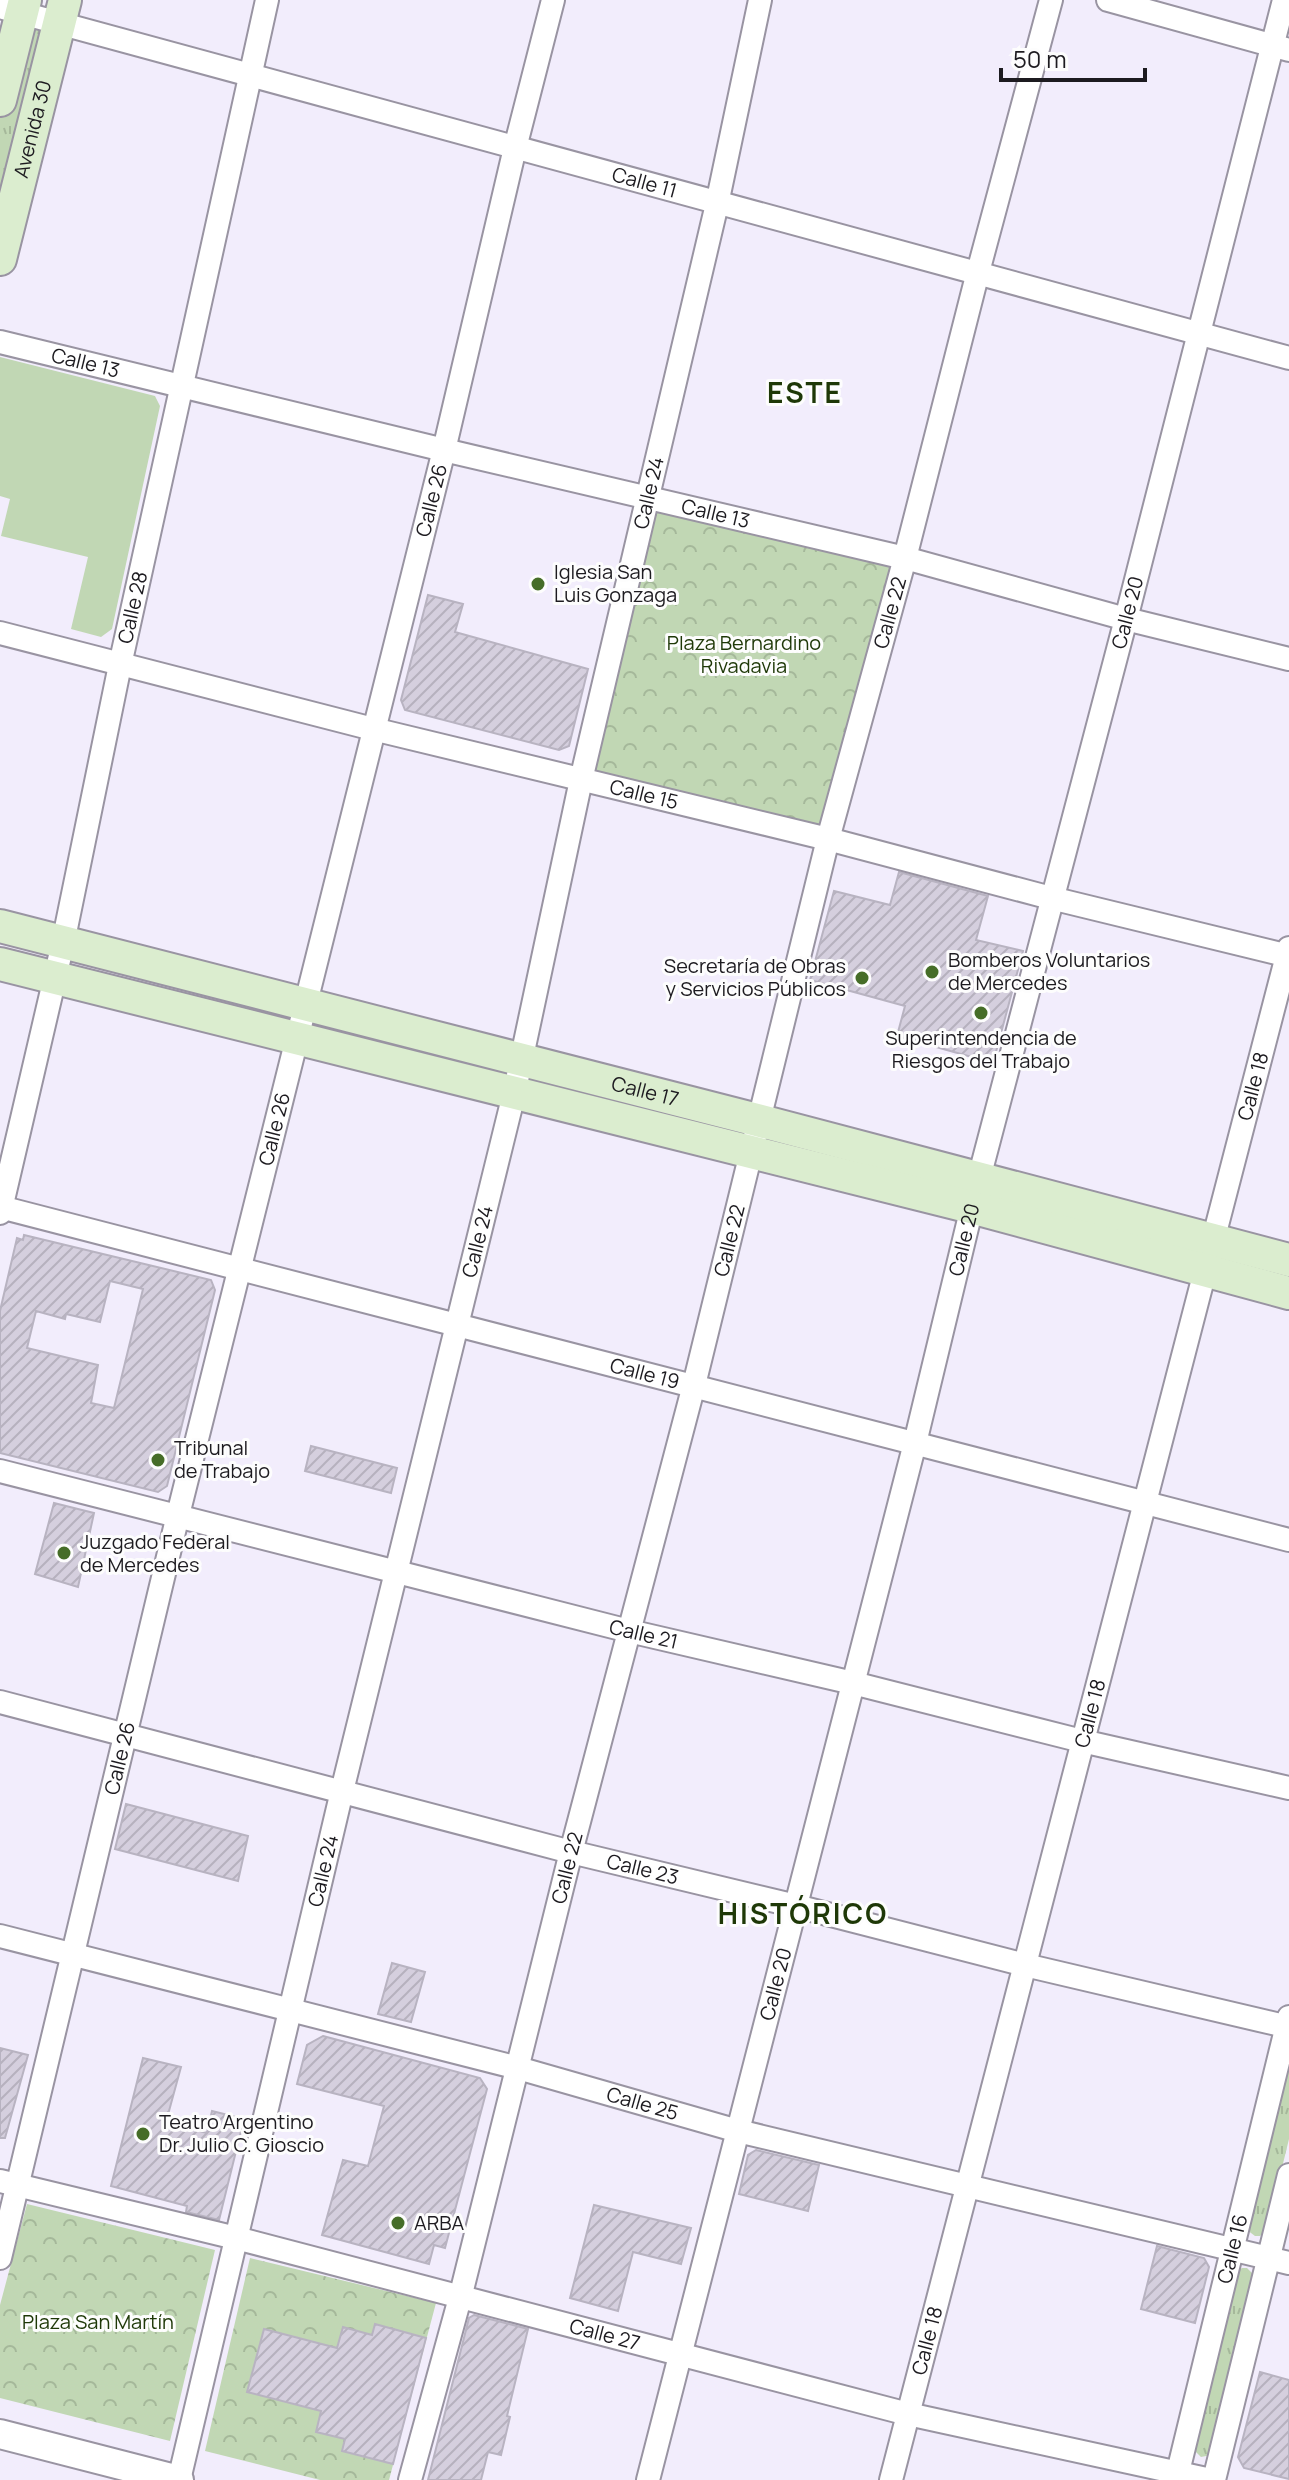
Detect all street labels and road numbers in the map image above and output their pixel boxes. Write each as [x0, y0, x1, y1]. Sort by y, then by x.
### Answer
street label: Avenida 30 [7, 77, 57, 181]
street label: Calle 11 [609, 160, 680, 204]
street label: Calle 13 [49, 341, 123, 384]
street label: Calle 24 [627, 454, 670, 532]
street label: Calle 26 [409, 461, 453, 539]
street label: Calle 13 [679, 492, 753, 534]
street label: Calle 28 [111, 569, 153, 646]
street label: Calle 20 [1105, 573, 1149, 652]
street label: Calle 22 [867, 574, 912, 652]
street label: Calle 15 [607, 773, 681, 815]
street label: Calle 18 [1231, 1049, 1274, 1123]
street label: Calle 17 [609, 1069, 682, 1112]
street label: Calle 26 [252, 1089, 296, 1168]
street label: Calle 20 [942, 1200, 985, 1279]
street label: Calle 22 [707, 1202, 751, 1279]
street label: Calle 24 [455, 1203, 499, 1280]
street label: Calle 19 [607, 1351, 683, 1395]
street label: Calle 21 [607, 1613, 681, 1655]
street label: Calle 18 [1068, 1676, 1112, 1751]
street label: Calle 26 [97, 1719, 141, 1797]
street label: Calle 22 [545, 1829, 589, 1907]
street label: Calle 24 [301, 1832, 344, 1909]
street label: Calle 23 [604, 1847, 681, 1890]
street label: Calle 20 [753, 1945, 797, 2023]
street label: Calle 25 [604, 2080, 682, 2126]
street label: Calle 16 [1210, 2211, 1253, 2286]
street label: Calle 18 [905, 2303, 949, 2378]
street label: Calle 27 [567, 2312, 643, 2356]

